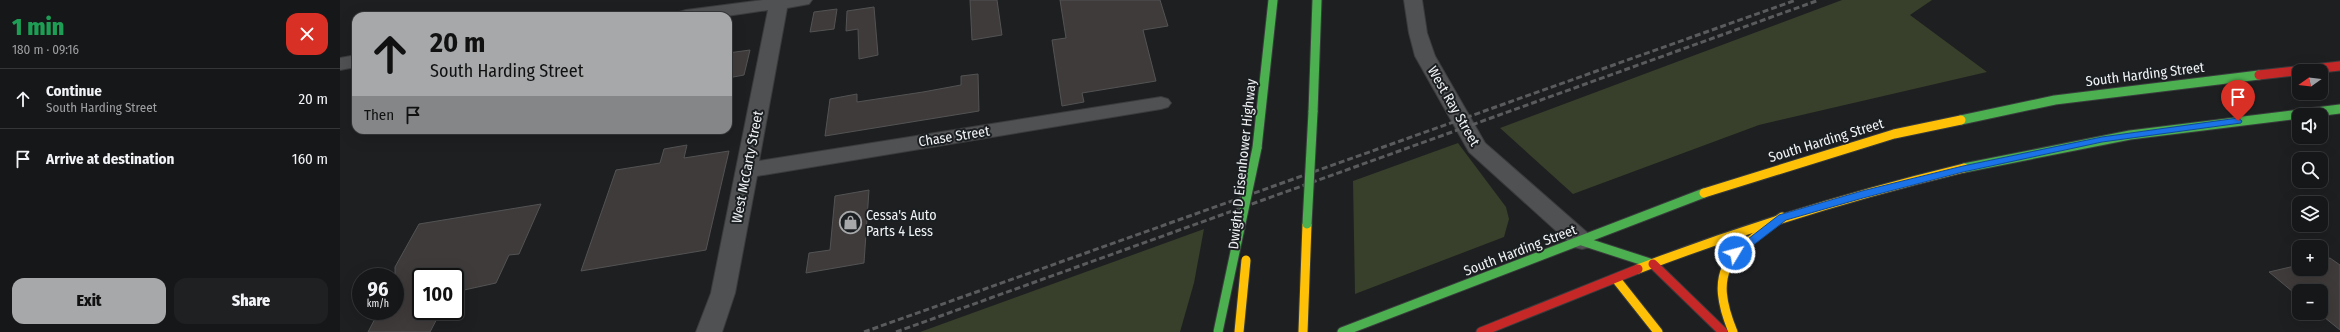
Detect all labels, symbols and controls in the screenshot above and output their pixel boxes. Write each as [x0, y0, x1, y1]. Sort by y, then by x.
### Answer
text: 1 min [12, 13, 64, 41]
button: close [286, 13, 328, 55]
text: 20 m [430, 26, 485, 59]
icon: ahead [364, 28, 416, 80]
text: 180 m · 09:16 [12, 42, 79, 57]
street label: South Harding Street [2085, 59, 2206, 90]
text: South Harding Street [430, 60, 584, 82]
street label: West Ray Street [1424, 63, 1483, 149]
north arrow [2292, 64, 2328, 100]
map controls [2292, 64, 2328, 320]
street label: Dwight D Eisenhower Highway [1225, 77, 1260, 250]
pin [2221, 80, 2255, 121]
text: Continue [46, 82, 102, 100]
icon: arrive [2227, 86, 2249, 108]
icon: ahead [12, 88, 34, 110]
text: 20 m [299, 90, 328, 108]
text: South Harding Street [46, 100, 157, 115]
icon: arrive [402, 104, 424, 126]
text: Then [364, 106, 394, 124]
button: sound [2292, 108, 2328, 144]
street label: West McCarty Street [728, 109, 767, 225]
street label: South Harding Street [1767, 115, 1886, 166]
street label: Chase Street [917, 122, 991, 151]
icon: arrive [12, 148, 34, 170]
text: Arrive at destination [46, 150, 174, 168]
text: 160 m [292, 150, 328, 168]
button: search [2292, 152, 2328, 188]
button: layers [2292, 196, 2328, 232]
place label: Cessa's Auto Parts 4 Less [866, 207, 937, 240]
shop icon: Cessa's Auto Parts 4 Less [837, 210, 863, 236]
street label: South Harding Street [1461, 221, 1579, 280]
position arrow [1714, 232, 1756, 274]
button: + [2292, 240, 2328, 276]
speed limit sign: 100 [412, 268, 464, 320]
text: 96 [368, 277, 388, 301]
button: Exit [12, 278, 166, 324]
button: Share [174, 278, 328, 324]
button: − [2292, 284, 2328, 320]
text: km/h [367, 298, 389, 310]

